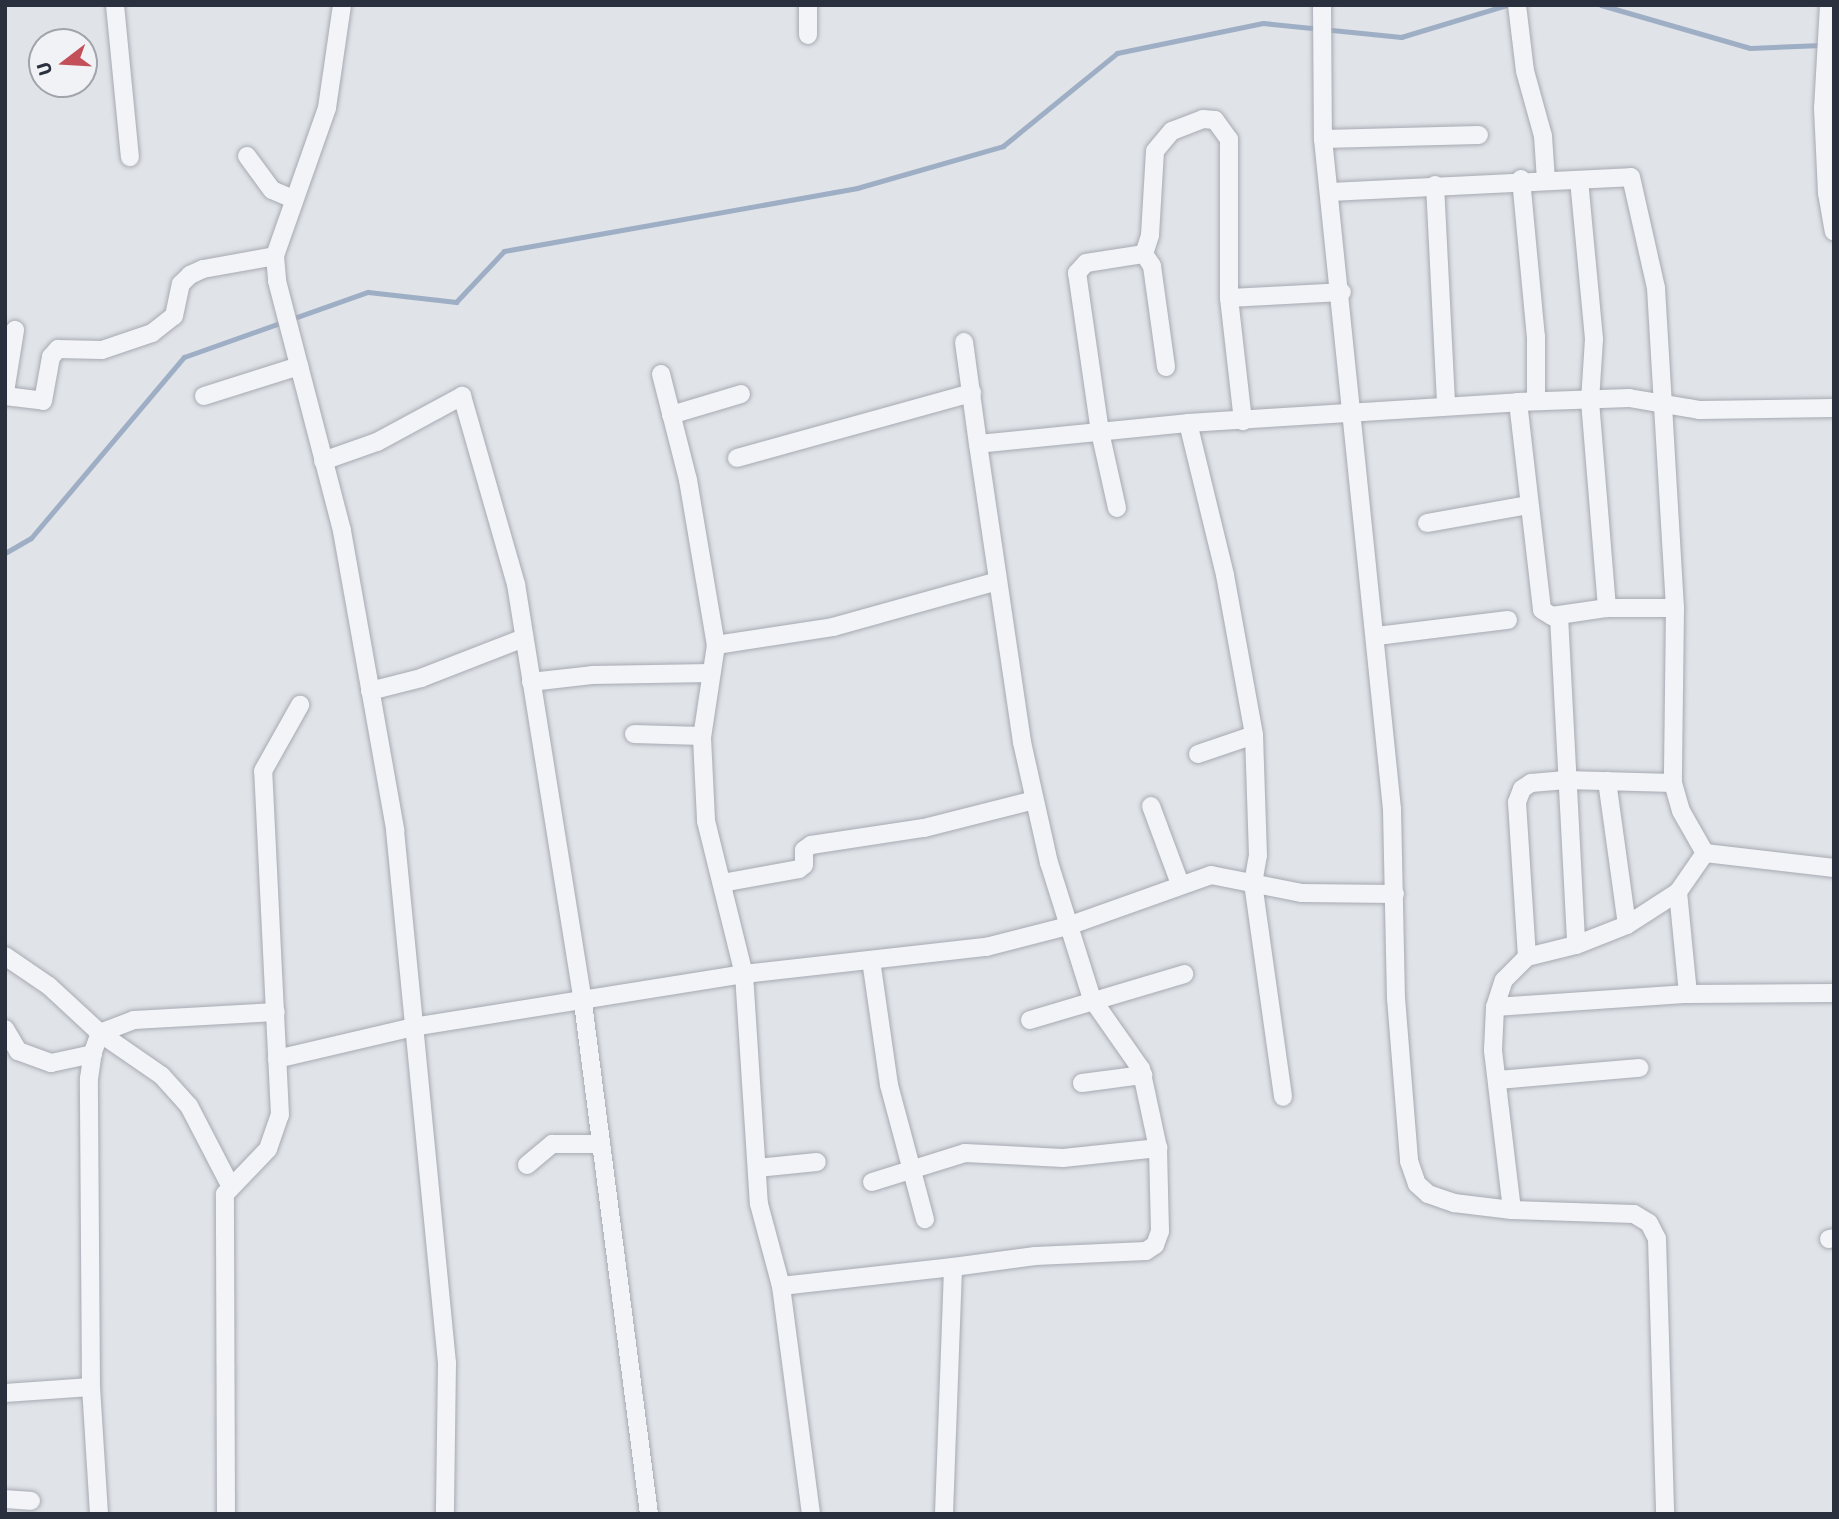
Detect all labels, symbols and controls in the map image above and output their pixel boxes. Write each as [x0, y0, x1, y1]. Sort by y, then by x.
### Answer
north arrow [28, 28, 98, 98]
text: U [31, 59, 58, 78]

